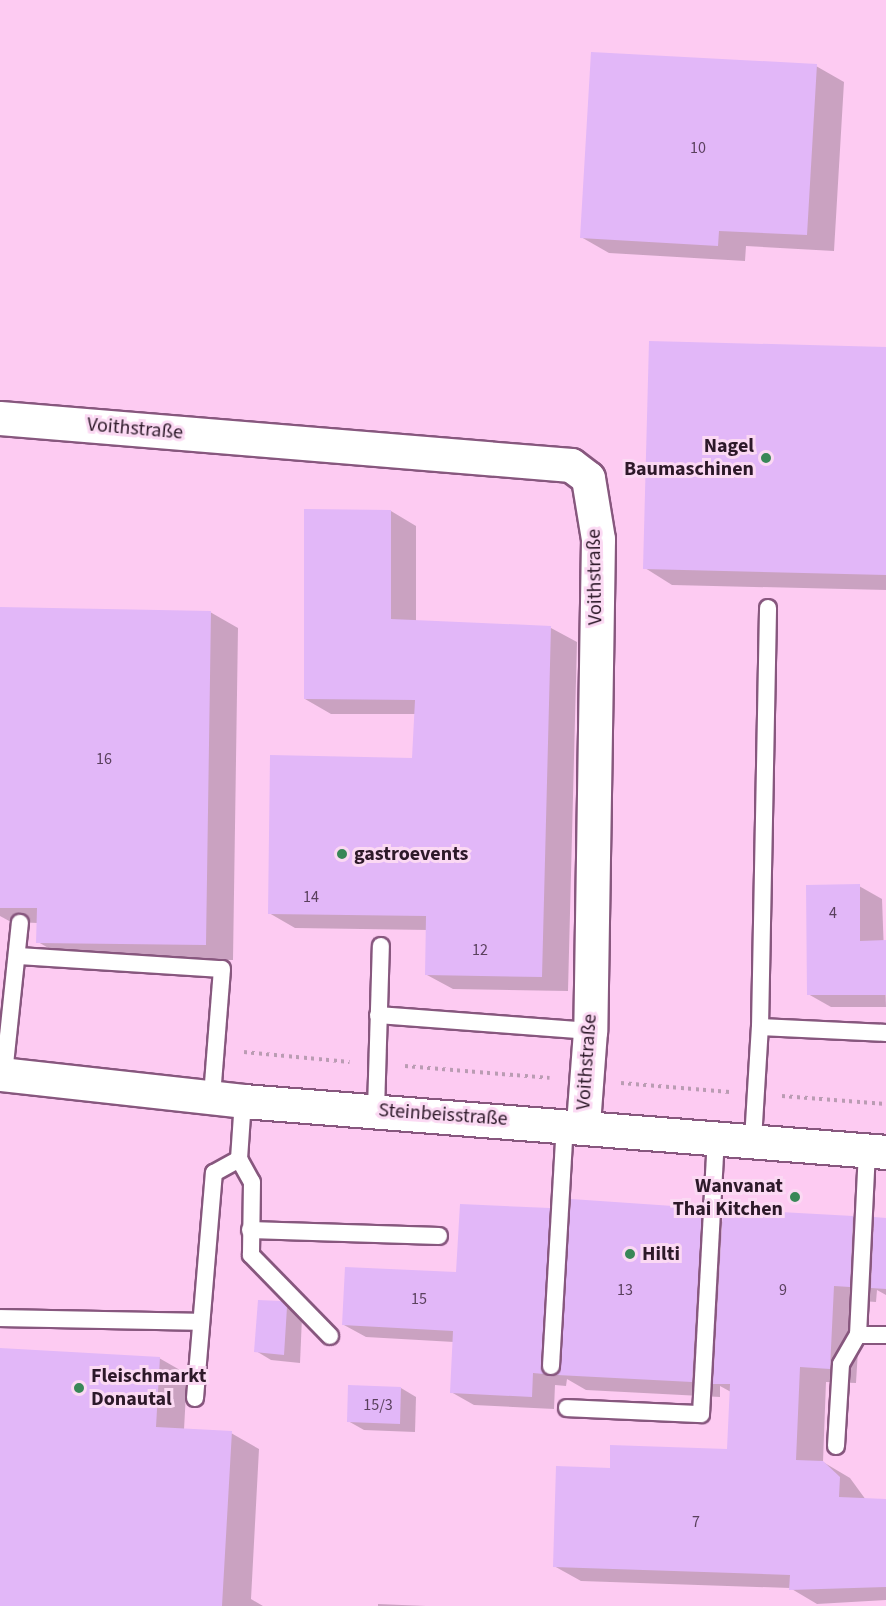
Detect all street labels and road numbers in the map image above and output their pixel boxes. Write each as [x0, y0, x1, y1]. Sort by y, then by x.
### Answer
street label: Voithstraße [86, 413, 184, 445]
street label: Voithstraße [582, 529, 608, 625]
street label: Voithstraße [572, 1013, 602, 1111]
street label: Steinbeisstraße [378, 1099, 508, 1131]

